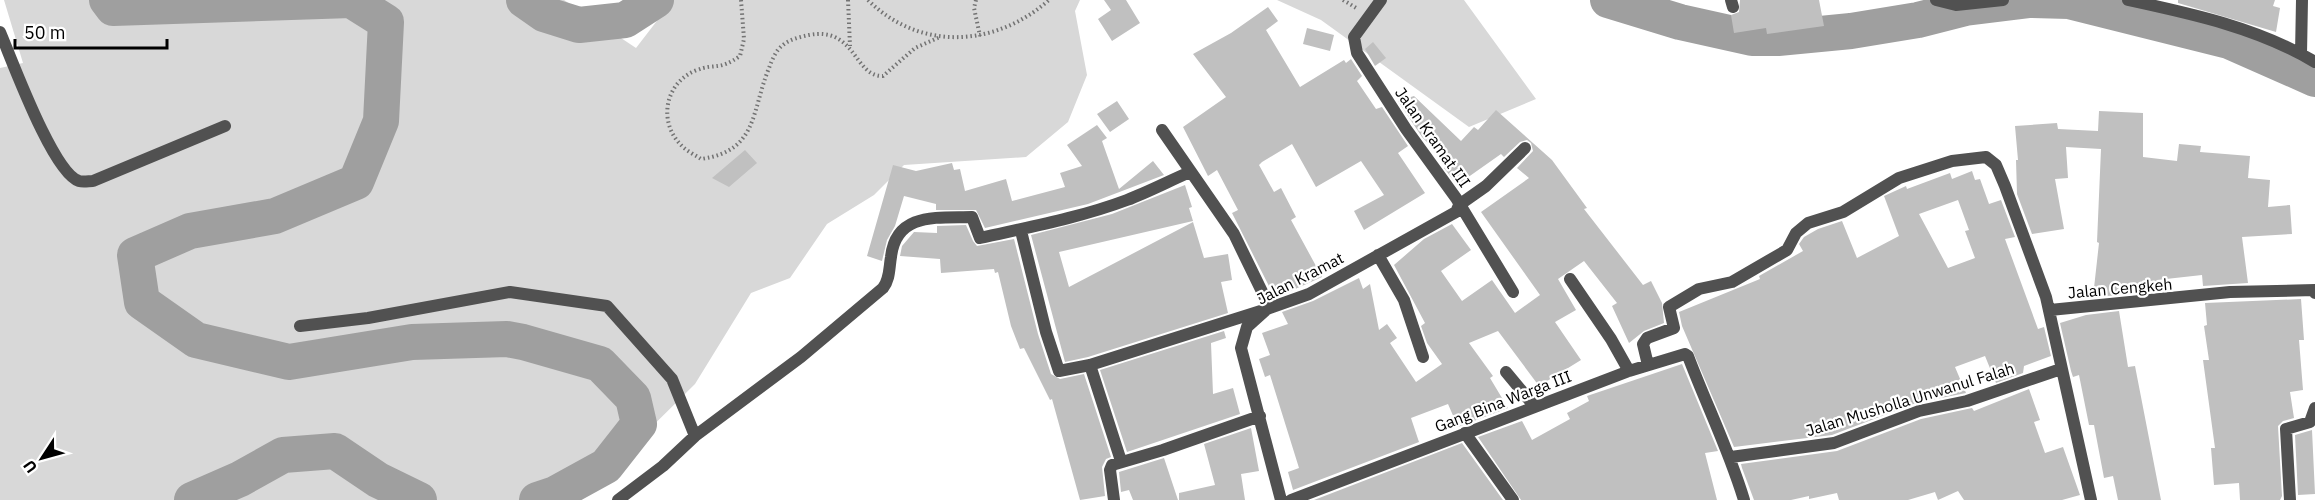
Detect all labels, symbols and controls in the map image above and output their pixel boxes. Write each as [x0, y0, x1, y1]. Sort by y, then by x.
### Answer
scale bar [15, 12, 166, 50]
text: 50 m [24, 21, 66, 44]
street label: Jalan Kramat III [1391, 83, 1475, 191]
street label: Jalan Kramat [1253, 248, 1347, 308]
street label: Jalan Cengkeh [2067, 273, 2173, 303]
street label: Jalan Musholla Unwanul Falah [1803, 358, 2017, 440]
street label: Gang Bina Warga III [1432, 366, 1574, 436]
north arrow [12, 428, 72, 488]
text: U [19, 456, 41, 477]

